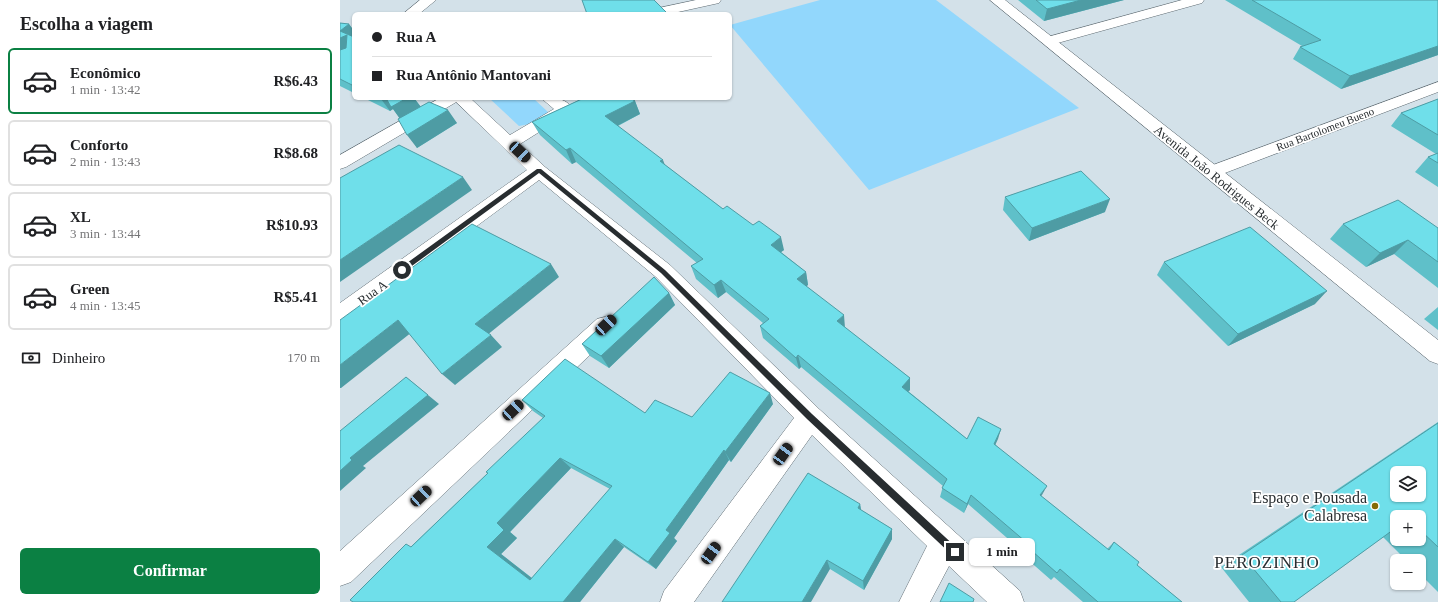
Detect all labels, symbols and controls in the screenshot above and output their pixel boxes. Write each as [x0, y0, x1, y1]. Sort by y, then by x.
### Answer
text: Escolha a viagem [20, 14, 153, 34]
text: Rua A [396, 29, 436, 45]
icon: car [22, 63, 58, 99]
text: Econômico [70, 65, 141, 81]
text: Rua Antônio Mantovani [396, 67, 551, 83]
text: R$6.43 [273, 73, 318, 89]
text: 1 min · 13:42 [70, 82, 140, 97]
street label: Rua Bartolomeu Bueno [1274, 105, 1376, 153]
street label: Avenida João Rodrigues Beck [1151, 122, 1283, 233]
icon: car [22, 135, 58, 171]
text: Conforto [70, 137, 128, 153]
car [507, 139, 533, 165]
text: R$8.68 [273, 145, 318, 161]
text: 2 min · 13:43 [70, 154, 140, 169]
icon: car [22, 207, 58, 243]
text: XL [70, 209, 91, 225]
text: R$10.93 [266, 217, 318, 233]
text: 3 min · 13:44 [70, 226, 140, 241]
route start [393, 261, 411, 279]
street label: Rua A [355, 276, 390, 308]
icon: car [22, 279, 58, 315]
text: Green [70, 281, 110, 297]
text: R$5.41 [273, 289, 318, 305]
text: 4 min · 13:45 [70, 298, 140, 313]
car [593, 312, 619, 338]
icon: cash [20, 347, 42, 369]
text: Dinheiro [52, 350, 105, 366]
text: 170 m [287, 350, 320, 365]
car [500, 397, 526, 423]
car [771, 441, 795, 467]
map controls [1390, 466, 1426, 590]
button: layers [1390, 466, 1426, 502]
car [408, 483, 434, 509]
place label: Espaço e Pousada Calabresa [1252, 489, 1367, 524]
marker: Espaço e Pousada Calabresa [1370, 501, 1380, 511]
button: + [1390, 510, 1426, 546]
callout: 1 min [969, 538, 1035, 566]
car [699, 540, 723, 566]
route end [946, 543, 964, 561]
text: 1 min [986, 544, 1018, 559]
button: Confirmar [20, 548, 320, 594]
district label: PEROZINHO [1214, 553, 1320, 572]
button: − [1390, 554, 1426, 590]

